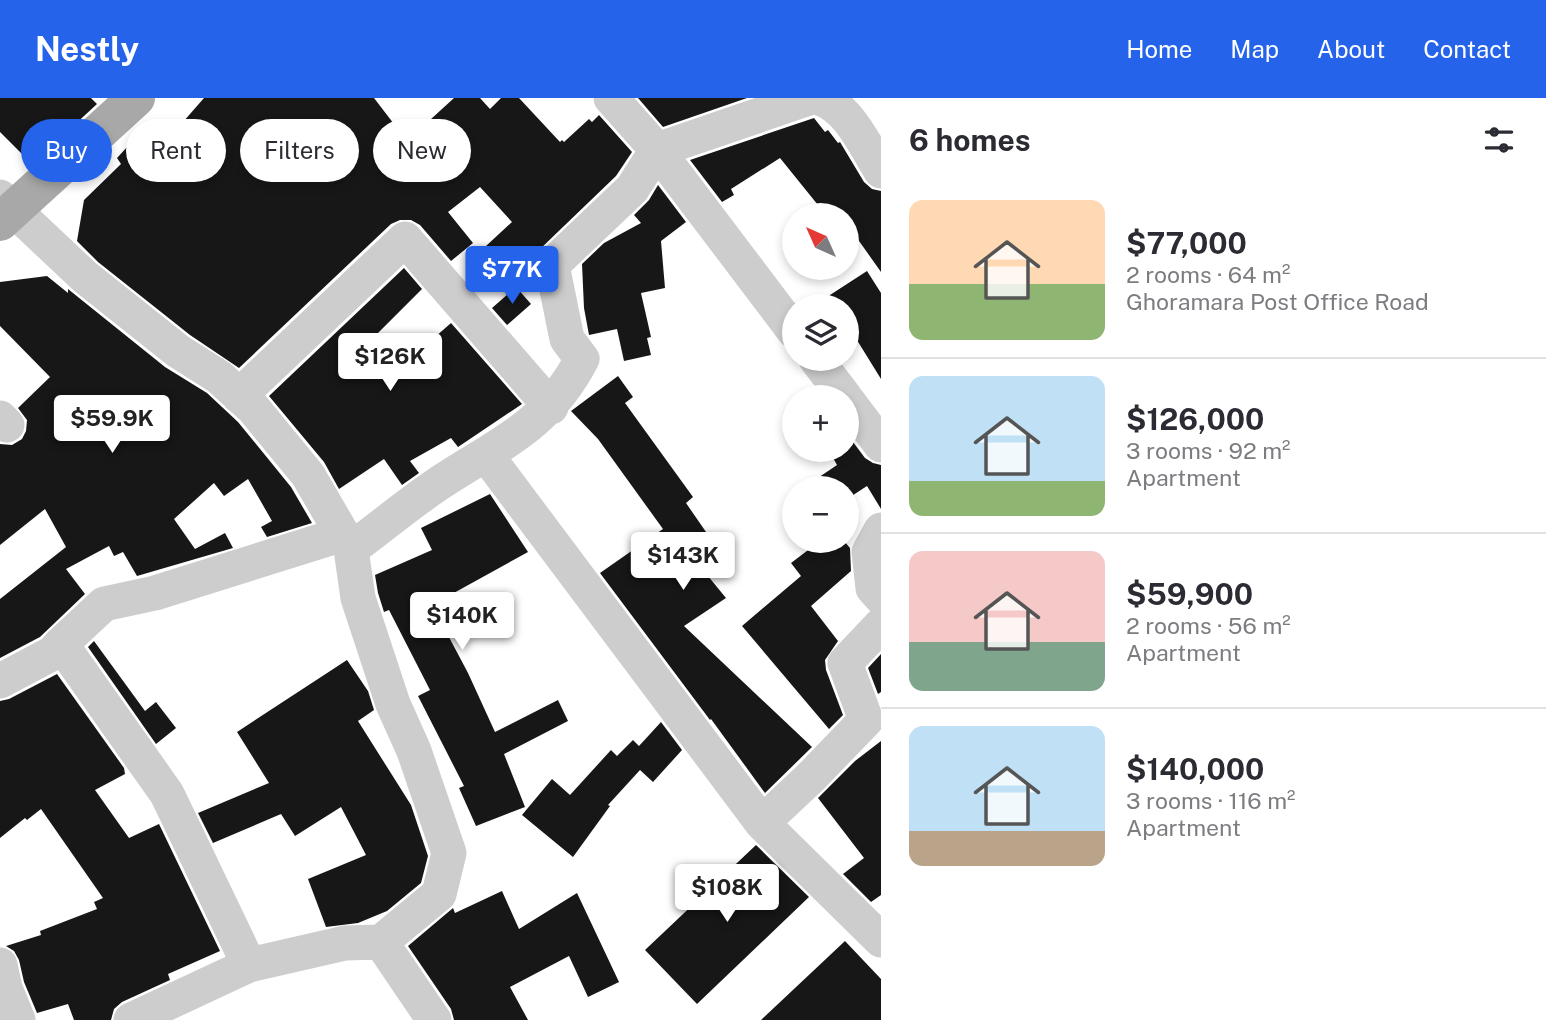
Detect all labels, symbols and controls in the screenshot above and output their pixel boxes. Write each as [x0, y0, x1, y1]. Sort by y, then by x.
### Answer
text: Nestly [35, 30, 139, 68]
text: Home [1126, 35, 1192, 63]
text: Map [1230, 35, 1279, 63]
text: About [1317, 35, 1385, 63]
text: Contact [1423, 35, 1511, 63]
chip: Buy [21, 119, 112, 182]
chip: Rent [126, 119, 226, 182]
chip: Filters [240, 119, 359, 182]
chip: New [373, 119, 471, 182]
icon: filters [1480, 121, 1518, 159]
text: 6 homes [909, 122, 1031, 158]
north arrow [782, 203, 859, 280]
map controls [782, 203, 859, 553]
text: $77,000 [1126, 225, 1247, 261]
icon: home [965, 228, 1049, 312]
pin: $77K [471, 246, 553, 306]
text: $77K [481, 255, 543, 282]
text: 2 rooms · 64 m² [1126, 261, 1290, 288]
text: Ghoramara Post Office Road [1126, 288, 1429, 315]
button: layers [782, 294, 859, 371]
pin: $126K [341, 334, 439, 393]
text: $126K [354, 342, 426, 369]
button: + [782, 385, 859, 462]
pin: $59.9K [55, 396, 169, 455]
text: $126,000 [1126, 401, 1264, 437]
text: $59.9K [70, 404, 154, 431]
icon: home [965, 404, 1049, 488]
text: 3 rooms · 92 m² [1126, 437, 1291, 464]
text: Apartment [1126, 464, 1241, 491]
button: − [782, 476, 859, 553]
pin: $143K [634, 532, 732, 592]
text: $143K [647, 541, 719, 568]
text: $59,900 [1126, 576, 1253, 612]
icon: home [965, 579, 1049, 663]
pin: $140K [413, 592, 511, 652]
text: $140K [426, 601, 498, 628]
text: 2 rooms · 56 m² [1126, 612, 1291, 639]
text: Apartment [1126, 639, 1241, 666]
text: $140,000 [1126, 751, 1264, 787]
icon: home [965, 754, 1049, 838]
text: 3 rooms · 116 m² [1126, 787, 1296, 814]
text: Apartment [1126, 814, 1241, 841]
pin: $108K [678, 864, 776, 924]
text: $108K [691, 873, 763, 900]

